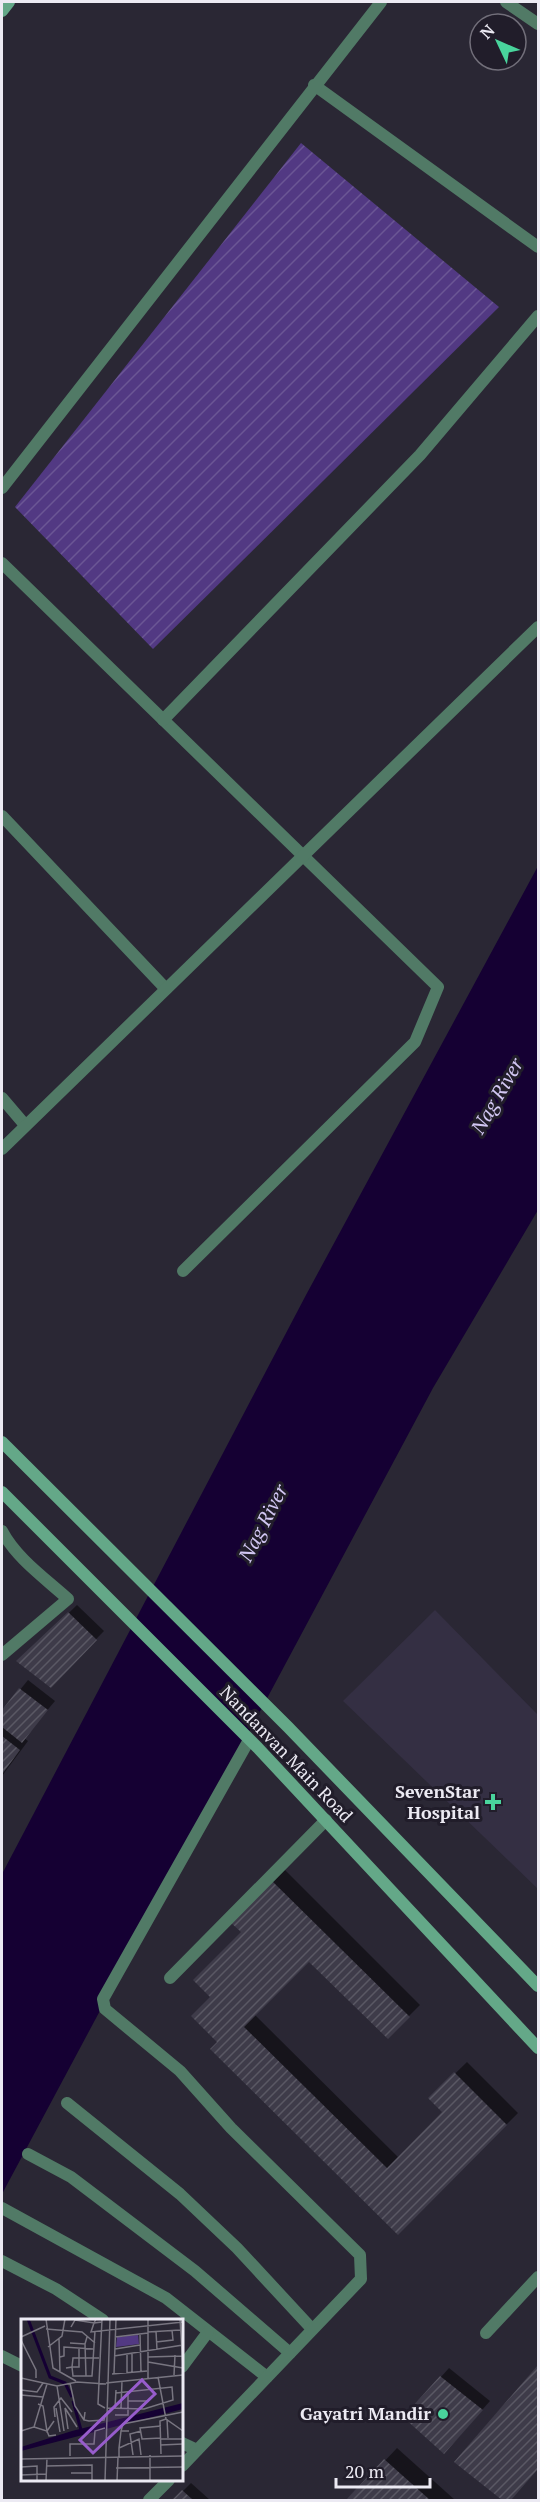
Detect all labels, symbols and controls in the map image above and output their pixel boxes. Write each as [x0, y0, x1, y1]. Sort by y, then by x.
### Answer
north arrow [468, 12, 528, 72]
text: N [475, 20, 499, 44]
water label: Nag River [464, 1052, 530, 1139]
water label: Nag River [231, 1478, 294, 1567]
street label: Nandanvan Main Road [215, 1680, 358, 1827]
place label: SevenStar Hospital [395, 1779, 480, 1824]
marker: SevenStar Hospital [484, 1793, 502, 1811]
inset map [21, 2319, 183, 2481]
place label: Gayatri Mandir [300, 2401, 431, 2425]
marker: Gayatri Mandir [436, 2407, 450, 2421]
scale bar [336, 2451, 430, 2489]
text: 20 m [345, 2459, 385, 2483]

